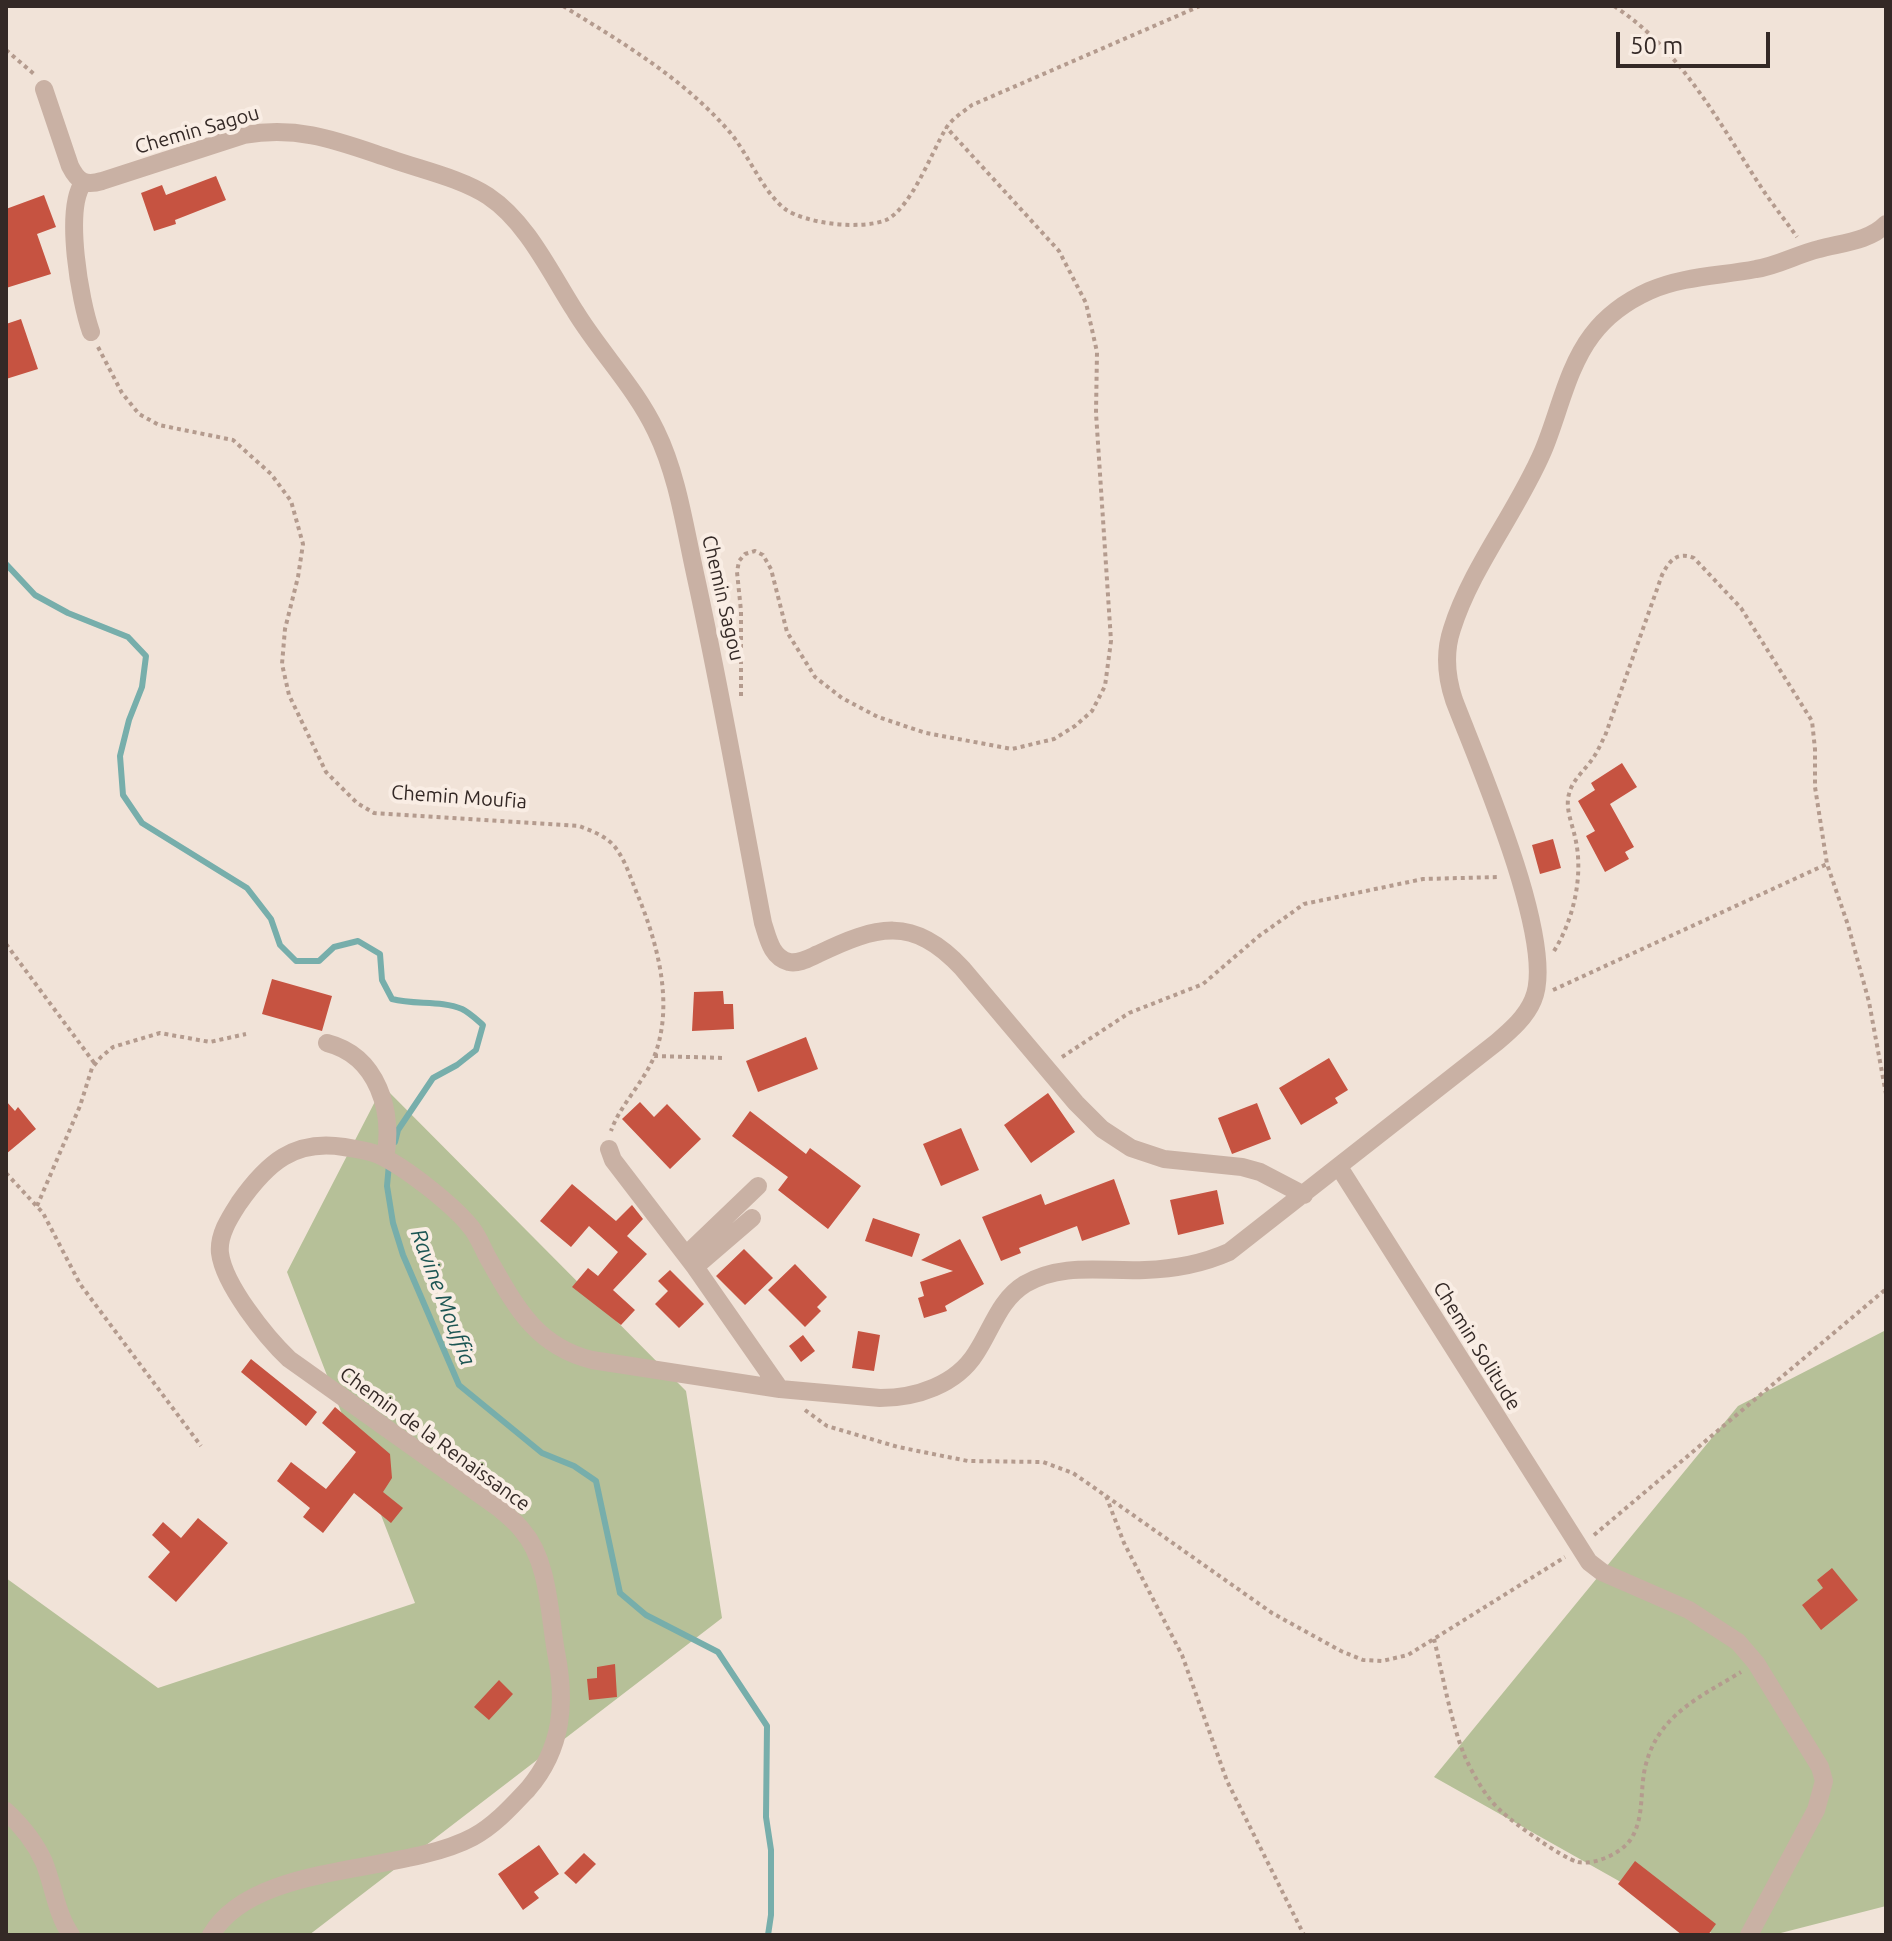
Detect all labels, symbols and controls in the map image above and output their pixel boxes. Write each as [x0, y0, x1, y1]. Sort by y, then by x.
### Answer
scale bar [1620, 16, 1774, 66]
text: 50 m [1630, 32, 1683, 59]
street label: Chemin Sagou [132, 101, 262, 159]
street label: Chemin Sagou [697, 533, 749, 663]
street label: Chemin Moufia [390, 780, 528, 814]
water label: Ravine Mouffia [405, 1225, 481, 1369]
street label: Chemin Solitude [1428, 1277, 1526, 1415]
street label: Chemin de la Renaissance [335, 1362, 535, 1516]

